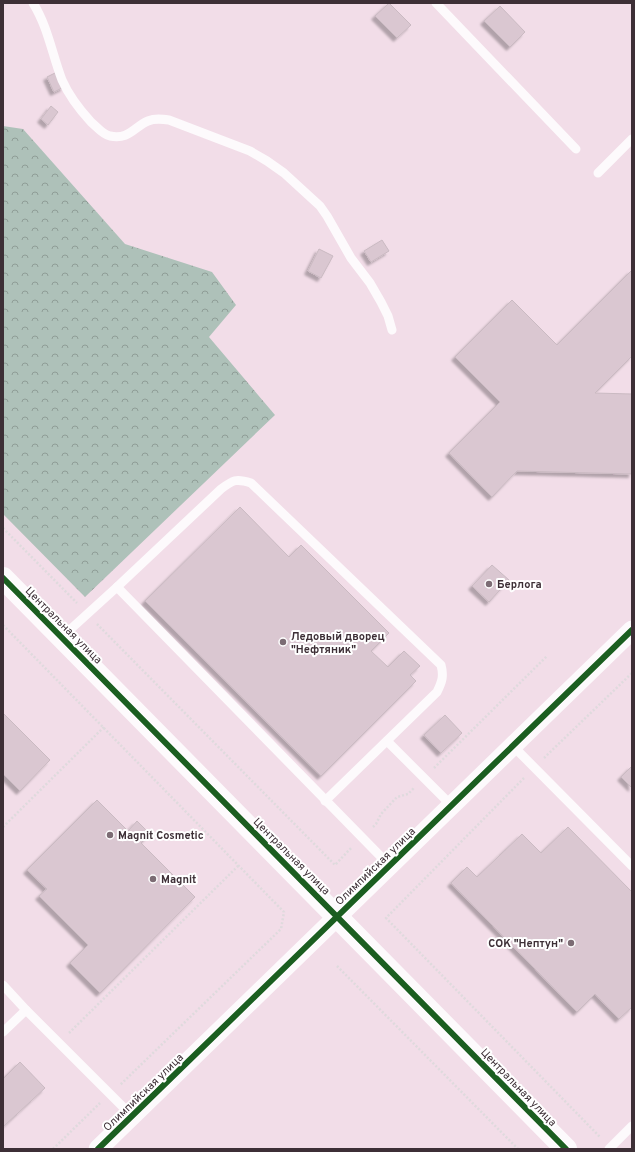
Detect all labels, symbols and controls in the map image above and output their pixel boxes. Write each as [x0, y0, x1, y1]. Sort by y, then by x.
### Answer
place label: Берлога [497, 578, 542, 592]
marker: Берлога [484, 579, 494, 589]
street label: Центральная улица [22, 584, 105, 667]
place label: Ледовый дворец "Нефтяник" [291, 630, 385, 657]
marker: Ледовый дворец "Нефтяник" [278, 637, 288, 647]
street label: Центральная улица [250, 815, 333, 898]
street label: Олимпийская улица [333, 825, 419, 909]
place label: Magnit Cosmetic [118, 829, 204, 843]
marker: Magnit Cosmetic [105, 830, 115, 840]
place label: Magnit [161, 873, 196, 887]
marker: Magnit [148, 874, 158, 884]
place label: СОК "Нептун" [488, 937, 563, 951]
marker: СОК "Нептун" [566, 938, 576, 948]
street label: Центральная улица [477, 1046, 559, 1130]
street label: Олимпийская улица [101, 1051, 187, 1135]

